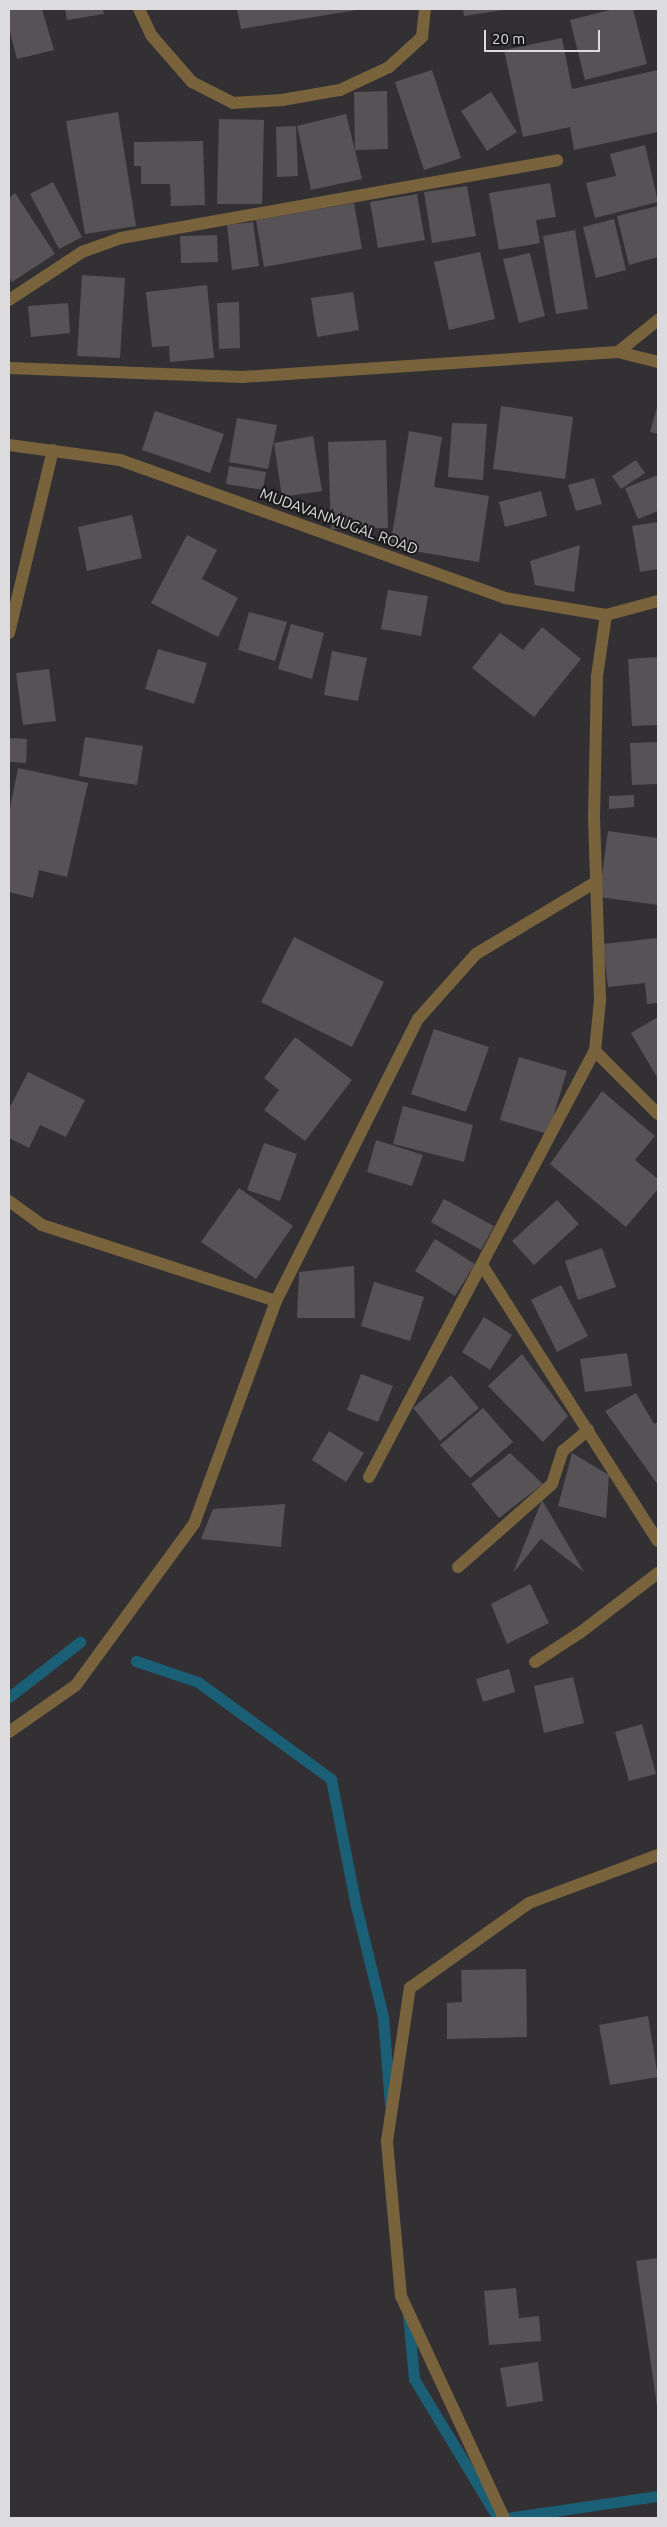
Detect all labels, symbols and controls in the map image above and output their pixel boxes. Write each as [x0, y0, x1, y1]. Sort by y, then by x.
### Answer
scale bar [487, 20, 603, 52]
text: 20 m [492, 30, 525, 47]
street label: MUDAVANMUGAL ROAD [257, 484, 421, 558]

